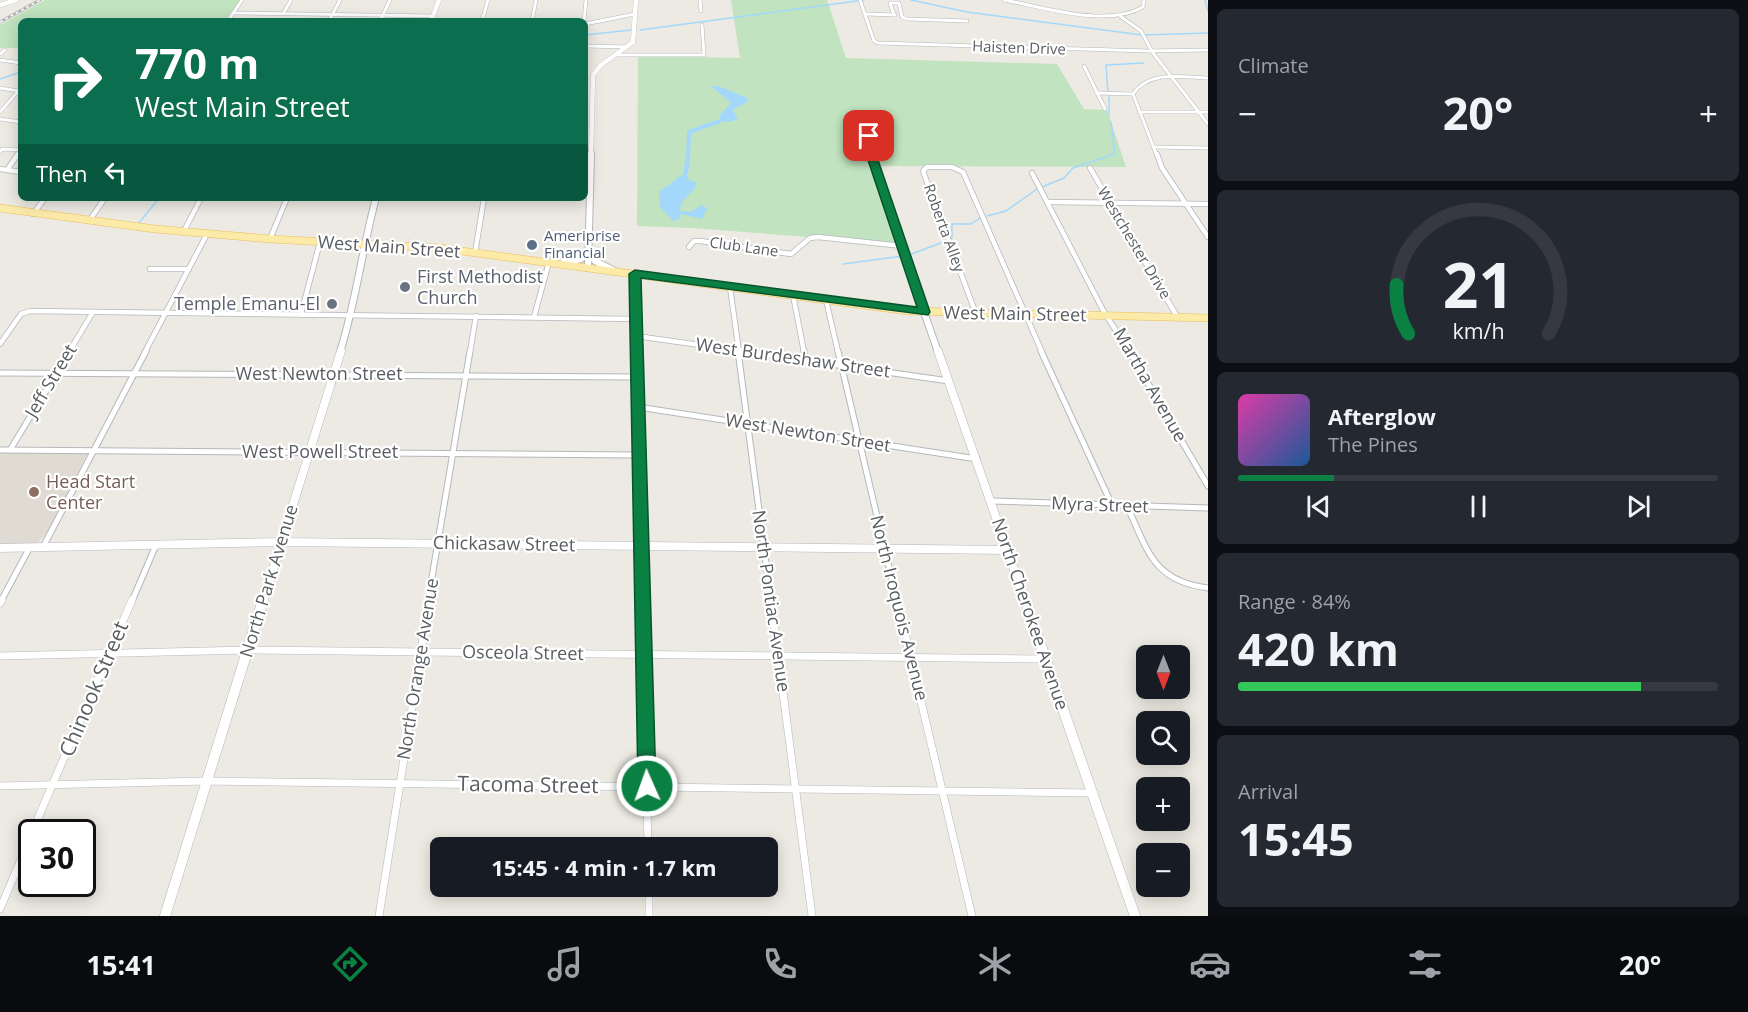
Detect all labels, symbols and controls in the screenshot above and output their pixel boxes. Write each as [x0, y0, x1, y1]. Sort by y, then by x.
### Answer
text: 770 m [135, 34, 259, 91]
street label: Haisten Drive [972, 35, 1066, 59]
icon: right [36, 42, 114, 120]
text: Climate [1238, 52, 1309, 79]
text: 20° [1443, 82, 1513, 143]
text: West Main Street [135, 88, 350, 125]
text: − [1238, 91, 1257, 136]
text: + [1699, 91, 1718, 136]
pin [843, 110, 894, 161]
icon: arrive [852, 119, 885, 152]
icon: left [99, 156, 132, 189]
text: Then [36, 158, 87, 188]
street label: Roberta Alley [920, 181, 970, 275]
street label: Westchester Drive [1094, 183, 1176, 302]
place label: Ameriprise Financial [544, 225, 620, 262]
street label: West Main Street [317, 229, 461, 263]
street label: Club Lane [708, 231, 780, 261]
marker: Ameriprise Financial [525, 238, 539, 252]
text: 21 [1442, 241, 1514, 326]
place label: First Methodist Church [417, 264, 543, 309]
marker: First Methodist Church [398, 280, 412, 294]
place label: Temple Emanu-El [174, 291, 320, 315]
marker: Temple Emanu-El [325, 297, 339, 311]
street label: West Main Street [943, 300, 1087, 326]
text: km/h [1452, 316, 1504, 345]
street label: Martha Avenue [1108, 323, 1193, 446]
street label: West Burdeshaw Street [694, 331, 892, 383]
street label: Jeff Street [18, 339, 82, 424]
street label: West Newton Street [235, 361, 403, 385]
text: Afterglow [1328, 401, 1436, 431]
street label: West Newton Street [724, 407, 893, 457]
text: The Pines [1328, 431, 1418, 458]
street label: West Powell Street [242, 439, 398, 463]
place label: Head Start Center [46, 469, 135, 514]
marker: Head Start Center [27, 485, 41, 499]
street label: Myra Street [1051, 490, 1149, 518]
icon: previous [1302, 490, 1335, 523]
icon: pause [1462, 490, 1495, 523]
icon: next [1622, 490, 1655, 523]
street label: North Park Avenue [233, 501, 303, 660]
street label: North Pontiac Avenue [747, 508, 797, 693]
street label: North Iroquois Avenue [865, 512, 935, 703]
street label: North Cherokee Avenue [987, 514, 1075, 713]
street label: Chickasaw Street [433, 530, 575, 556]
street label: North Orange Avenue [391, 576, 443, 761]
text: Range · 84% [1238, 588, 1351, 615]
street label: Chinook Street [52, 617, 134, 761]
text: 420 km [1238, 618, 1399, 679]
street label: Osceola Street [462, 639, 584, 665]
north arrow [1136, 645, 1190, 699]
map controls [1136, 645, 1190, 897]
button: search [1136, 711, 1190, 765]
position arrow [615, 754, 679, 818]
street label: Tacoma Street [457, 769, 599, 799]
button: + [1136, 777, 1190, 831]
text: Arrival [1238, 778, 1298, 805]
text: 15:45 [1238, 808, 1354, 869]
speed limit sign: 30 [18, 819, 96, 897]
button: − [1136, 843, 1190, 897]
text: 15:45 · 4 min · 1.7 km [491, 852, 717, 882]
icon: directions [329, 943, 371, 985]
icon: music [544, 943, 586, 985]
icon: phone [759, 943, 801, 985]
icon: climate [974, 943, 1016, 985]
icon: car [1189, 943, 1231, 985]
icon: filters [1404, 943, 1446, 985]
text: 15:41 [87, 946, 156, 983]
text: 20° [1619, 946, 1661, 983]

